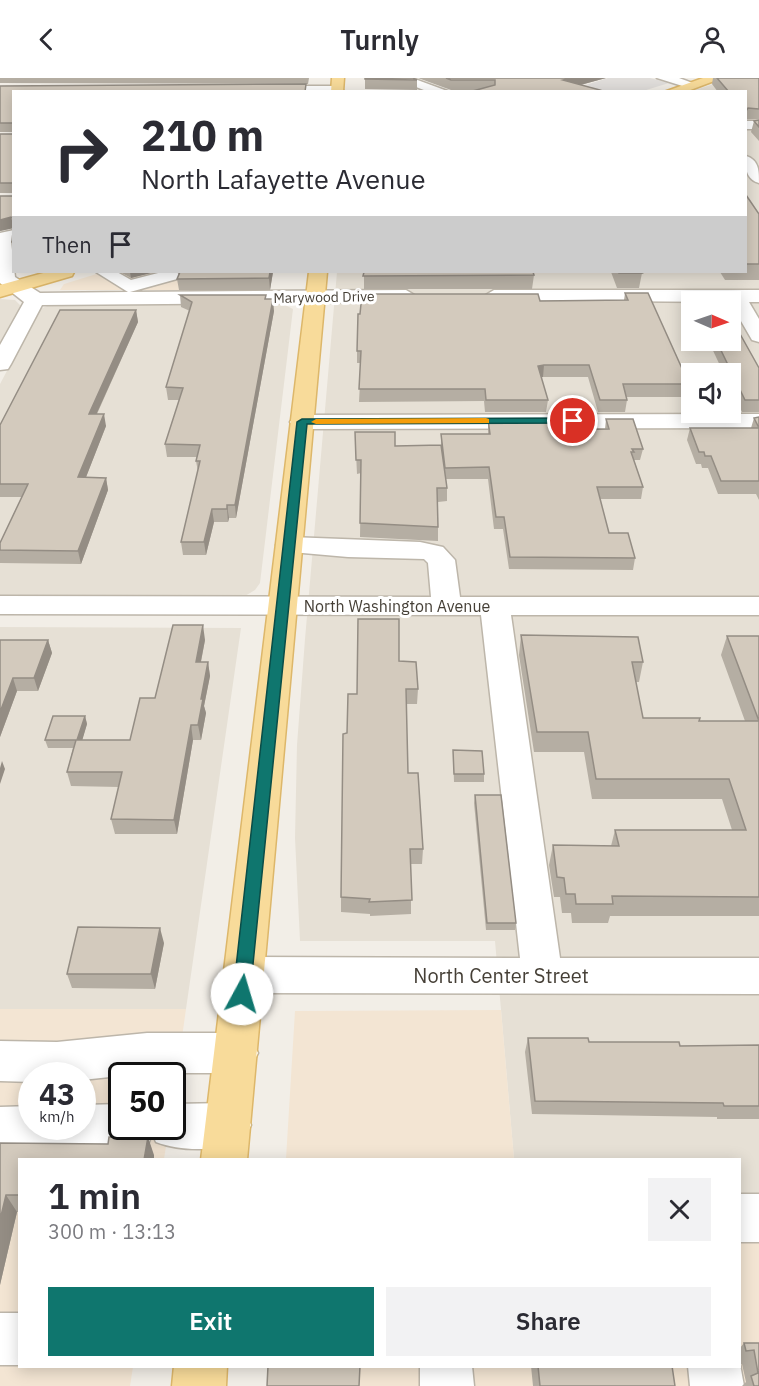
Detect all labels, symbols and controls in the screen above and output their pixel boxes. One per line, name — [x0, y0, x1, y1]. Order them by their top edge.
text: Turnly — [340, 22, 419, 57]
icon: back — [30, 23, 63, 56]
icon: person — [696, 23, 729, 56]
text: 210 m — [141, 108, 264, 163]
icon: right — [42, 114, 120, 192]
text: North Lafayette Avenue — [141, 161, 425, 196]
icon: arrive — [104, 228, 137, 261]
text: Then — [42, 230, 92, 259]
street label: Marywood Drive — [273, 287, 375, 307]
north arrow — [681, 291, 741, 351]
map controls — [681, 291, 741, 423]
button: sound — [681, 363, 741, 423]
pin — [547, 395, 598, 446]
icon: arrive — [556, 404, 589, 437]
street label: North Washington Avenue — [304, 596, 490, 616]
position arrow — [210, 962, 274, 1026]
street label: North Center Street — [413, 962, 589, 989]
speed limit sign: 50 — [108, 1062, 186, 1140]
text: 43 — [39, 1074, 75, 1113]
text: km/h — [39, 1107, 75, 1126]
text: 1 min — [48, 1172, 141, 1219]
button: close — [648, 1178, 711, 1241]
text: 300 m · 13:13 — [48, 1218, 176, 1245]
button: Exit — [48, 1287, 374, 1356]
button: Share — [386, 1287, 711, 1356]

